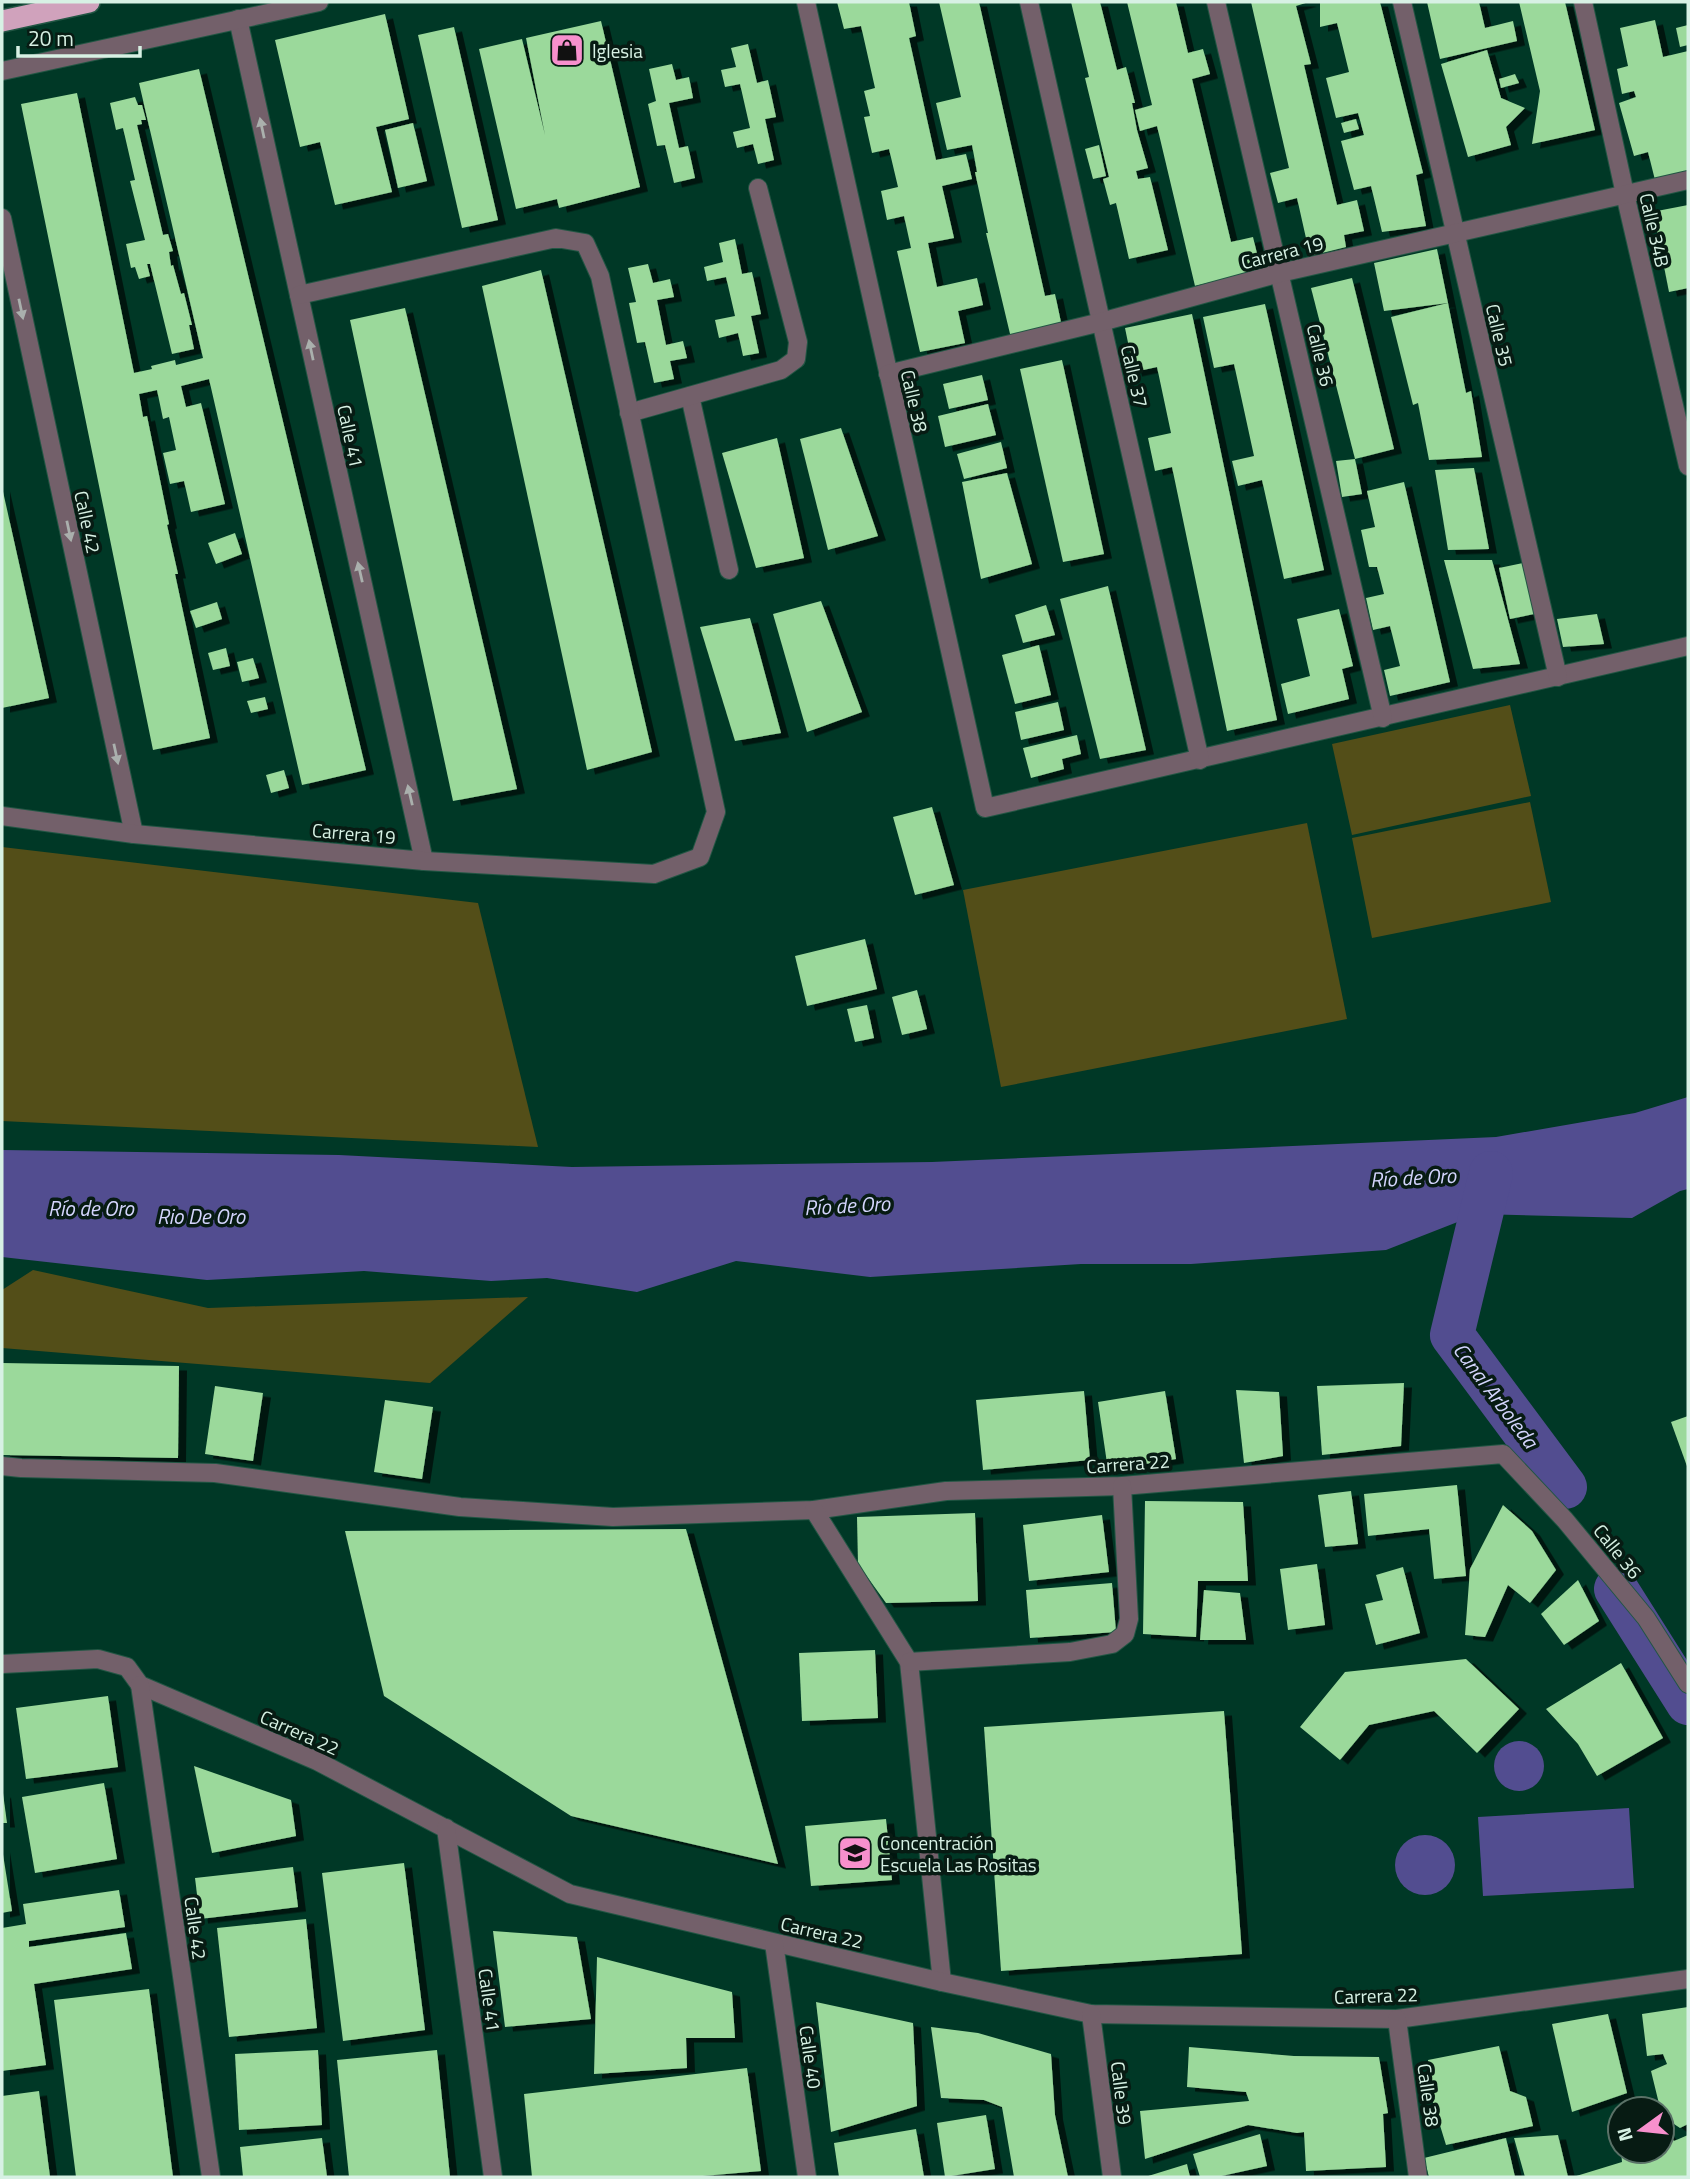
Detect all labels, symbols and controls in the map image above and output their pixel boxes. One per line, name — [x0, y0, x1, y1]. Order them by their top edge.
scale bar — [18, 14, 140, 58]
text: 20 m — [28, 22, 74, 54]
shop icon: Iglesia — [548, 31, 586, 69]
place label: Iglesia — [592, 36, 643, 65]
one-way arrow — [256, 117, 267, 139]
street label: Calle 34B — [1632, 190, 1678, 270]
street label: Carrera 19 — [1238, 228, 1326, 276]
one-way arrow — [16, 298, 27, 320]
street label: Calle 35 — [1479, 301, 1521, 369]
street label: Calle 36 — [1300, 321, 1342, 389]
one-way arrow — [305, 339, 316, 361]
street label: Calle 37 — [1114, 342, 1156, 410]
street label: Calle 38 — [894, 367, 936, 436]
street label: Calle 41 — [330, 402, 372, 470]
street label: Calle 42 — [67, 488, 109, 556]
one-way arrow — [63, 520, 74, 542]
one-way arrow — [355, 561, 366, 583]
one-way arrow — [111, 743, 122, 765]
one-way arrow — [404, 784, 415, 806]
street label: Carrera 19 — [311, 815, 397, 851]
water label: Río de Oro — [1369, 1159, 1457, 1195]
water label: Río de Oro — [803, 1187, 891, 1223]
water label: Río de Oro — [48, 1192, 135, 1224]
water label: Rio De Oro — [157, 1200, 246, 1232]
water label: Canal Arboleda — [1446, 1335, 1547, 1456]
street label: Carrera 22 — [1085, 1446, 1171, 1480]
street label: Calle 36 — [1587, 1517, 1649, 1585]
street label: Carrera 22 — [256, 1702, 344, 1762]
place label: Concentración Escuela Las Rositas — [880, 1828, 1037, 1879]
school or university icon: Concentración Escuela Las Rositas — [836, 1834, 874, 1872]
street label: Calle 42 — [177, 1894, 215, 1962]
street label: Carrera 22 — [778, 1908, 866, 1956]
street label: Calle 41 — [471, 1966, 509, 2034]
street label: Carrera 22 — [1334, 1979, 1418, 2011]
street label: Calle 40 — [792, 2023, 830, 2091]
street label: Calle 39 — [1104, 2060, 1140, 2126]
street label: Calle 38 — [1410, 2061, 1448, 2129]
north arrow — [1606, 2095, 1676, 2165]
text: N — [1608, 2124, 1640, 2145]

